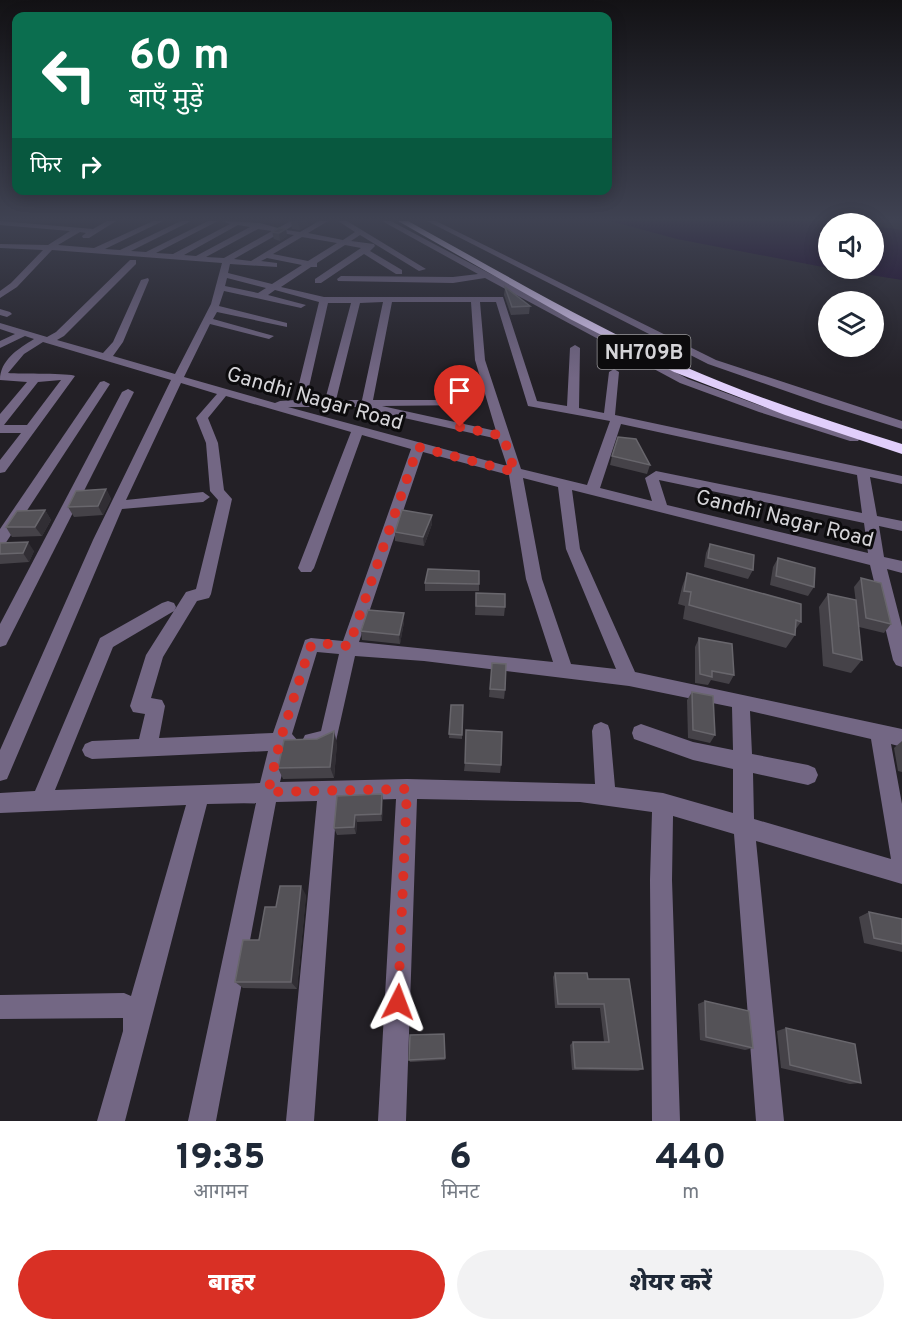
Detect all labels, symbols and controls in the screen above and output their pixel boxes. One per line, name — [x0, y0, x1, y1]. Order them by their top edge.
text: 60 m — [129, 31, 230, 84]
icon: left — [30, 36, 108, 114]
text: बाएँ मुड़ें — [129, 83, 203, 117]
icon: right — [74, 150, 107, 183]
text: फिर — [30, 153, 62, 180]
map controls — [818, 213, 884, 357]
button: sound — [818, 213, 884, 279]
button: layers — [818, 291, 884, 357]
road number: NH709B — [598, 335, 690, 369]
street label: Gandhi Nagar Road — [223, 361, 406, 438]
pin — [434, 365, 485, 427]
icon: arrive — [443, 374, 476, 407]
street label: Gandhi Nagar Road — [693, 484, 876, 555]
position arrow — [366, 970, 430, 1034]
text: 19:35 — [176, 1136, 265, 1182]
text: 6 — [449, 1136, 472, 1182]
text: 440 — [655, 1136, 726, 1182]
text: आगमन — [193, 1180, 248, 1206]
text: मिनट — [441, 1180, 480, 1206]
text: m — [682, 1180, 699, 1206]
button: बाहर — [18, 1250, 445, 1319]
button: शेयर करें — [457, 1250, 884, 1319]

